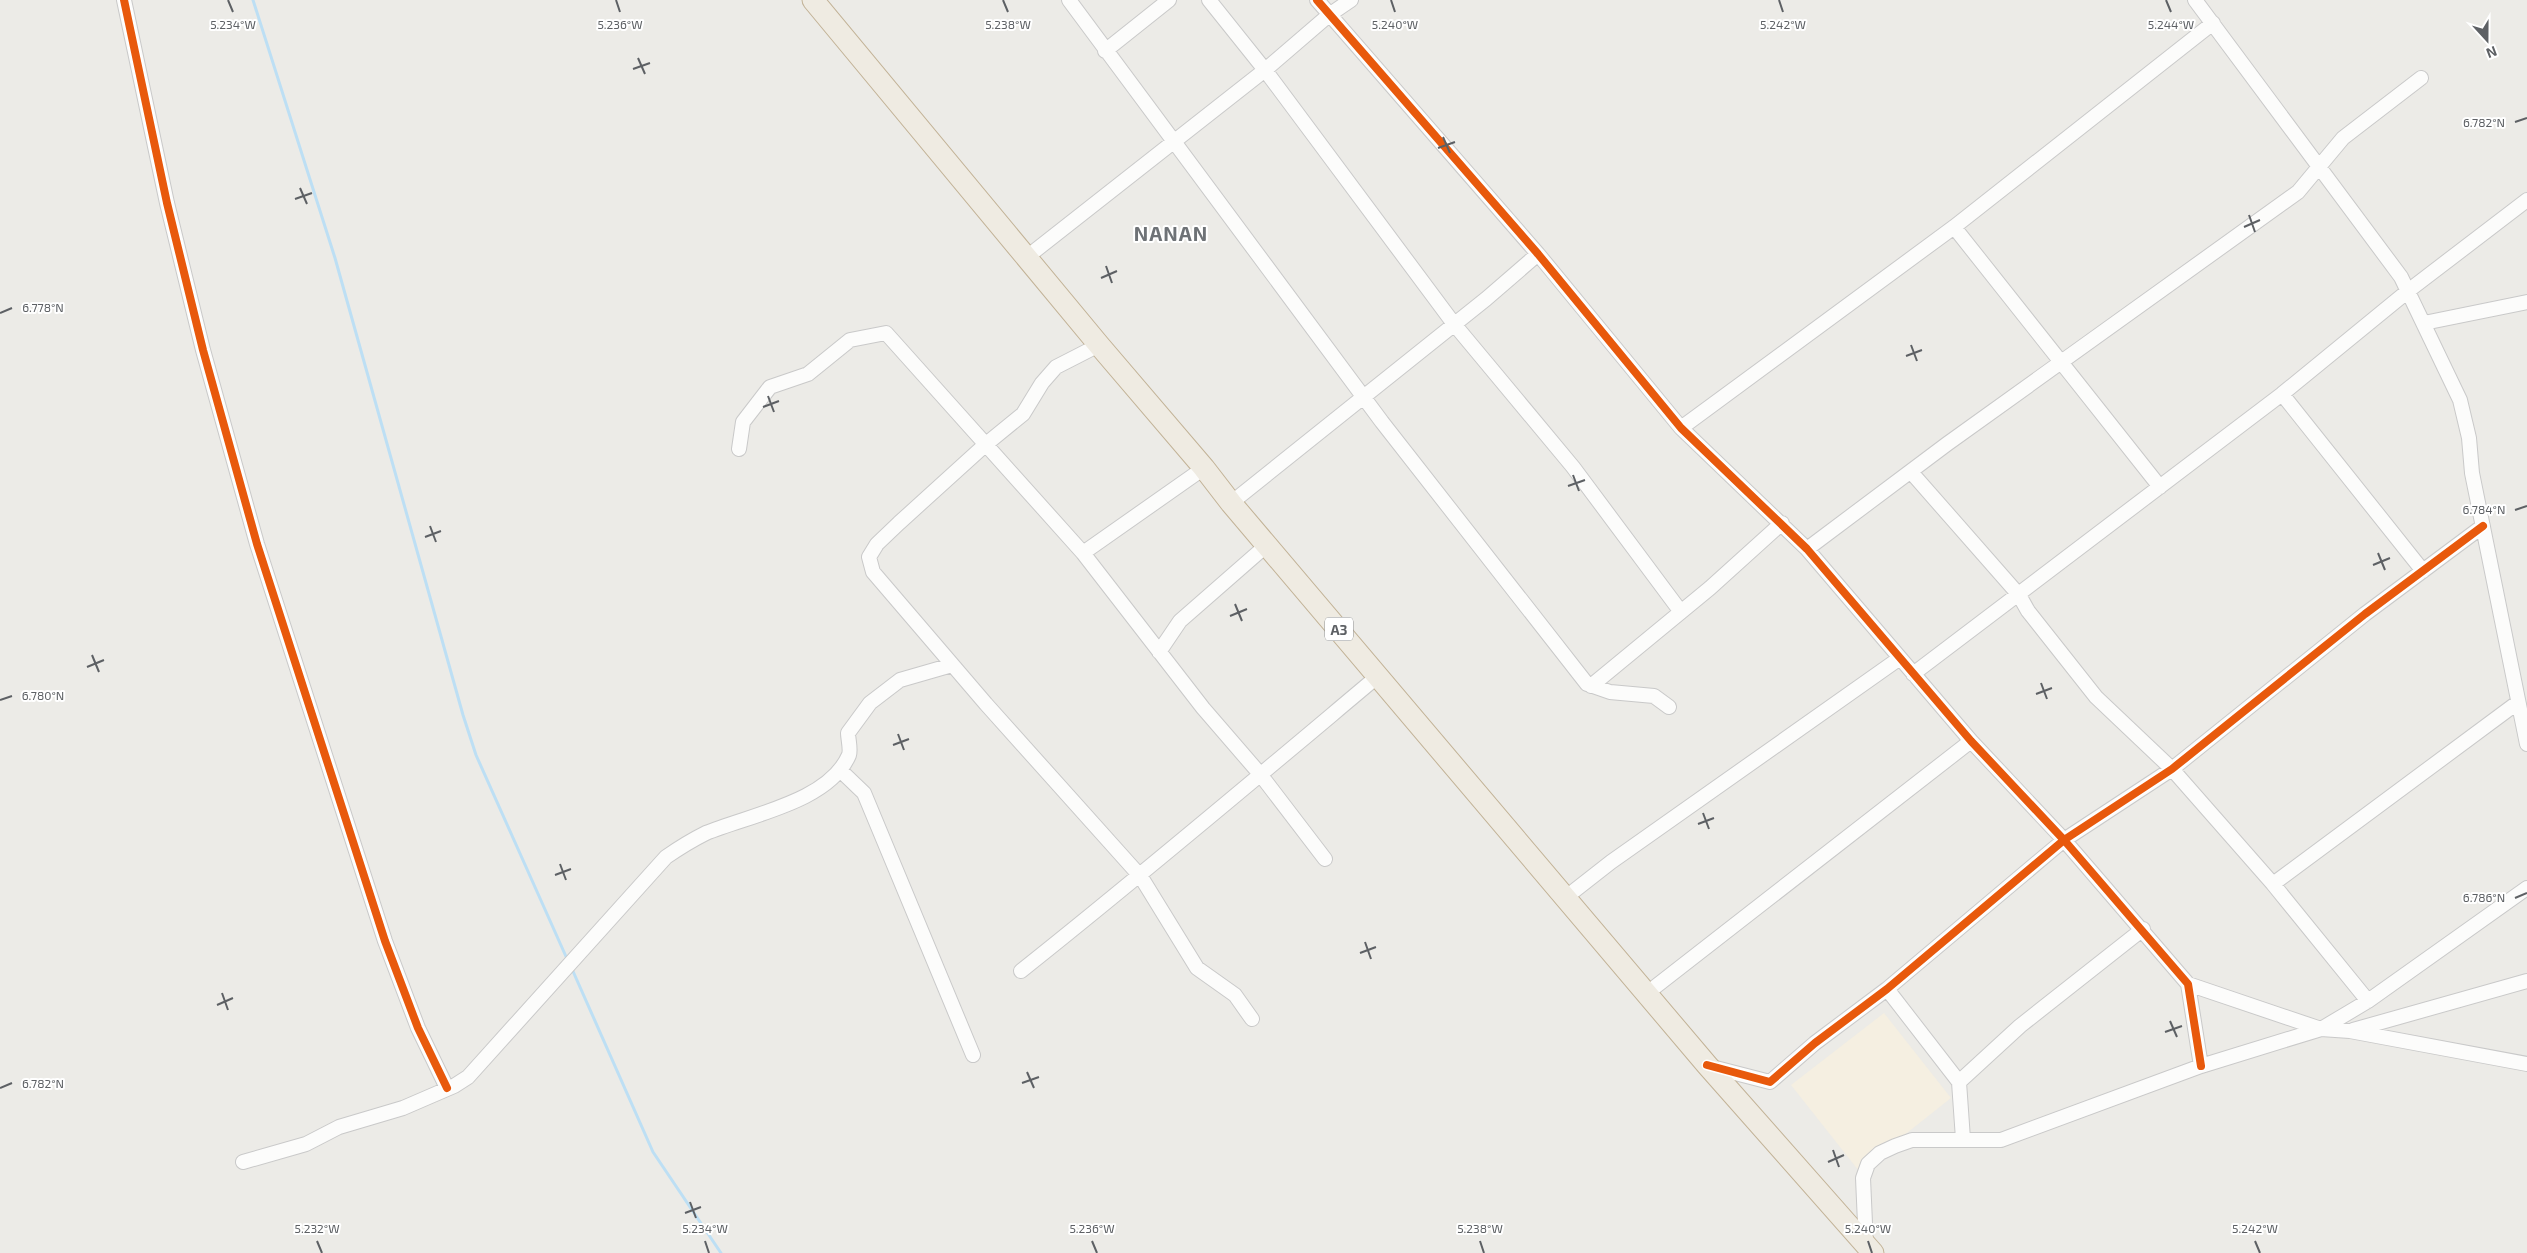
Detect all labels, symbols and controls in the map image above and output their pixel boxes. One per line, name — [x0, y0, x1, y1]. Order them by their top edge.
north arrow — [2462, 15, 2512, 65]
text: 5.234°W — [210, 17, 256, 31]
text: 5.236°W — [597, 17, 643, 31]
text: 5.238°W — [985, 17, 1031, 31]
text: 5.240°W — [1372, 17, 1418, 31]
text: 5.242°W — [1760, 17, 1806, 31]
text: 5.244°W — [2148, 17, 2194, 31]
text: N — [2484, 43, 2500, 62]
text: 6.782°N — [2463, 115, 2505, 129]
district label: NANAN — [1134, 221, 1208, 245]
text: 6.778°N — [22, 300, 64, 314]
text: 6.784°N — [2463, 502, 2505, 516]
road number: A3 — [1325, 618, 1353, 640]
text: 6.780°N — [22, 688, 64, 702]
text: 6.786°N — [2463, 890, 2505, 904]
text: 6.782°N — [22, 1076, 64, 1090]
text: 5.232°W — [294, 1221, 340, 1235]
text: 5.234°W — [682, 1221, 728, 1235]
text: 5.236°W — [1069, 1221, 1115, 1235]
text: 5.238°W — [1457, 1221, 1503, 1235]
text: 5.240°W — [1845, 1221, 1891, 1235]
text: 5.242°W — [2232, 1221, 2278, 1235]

